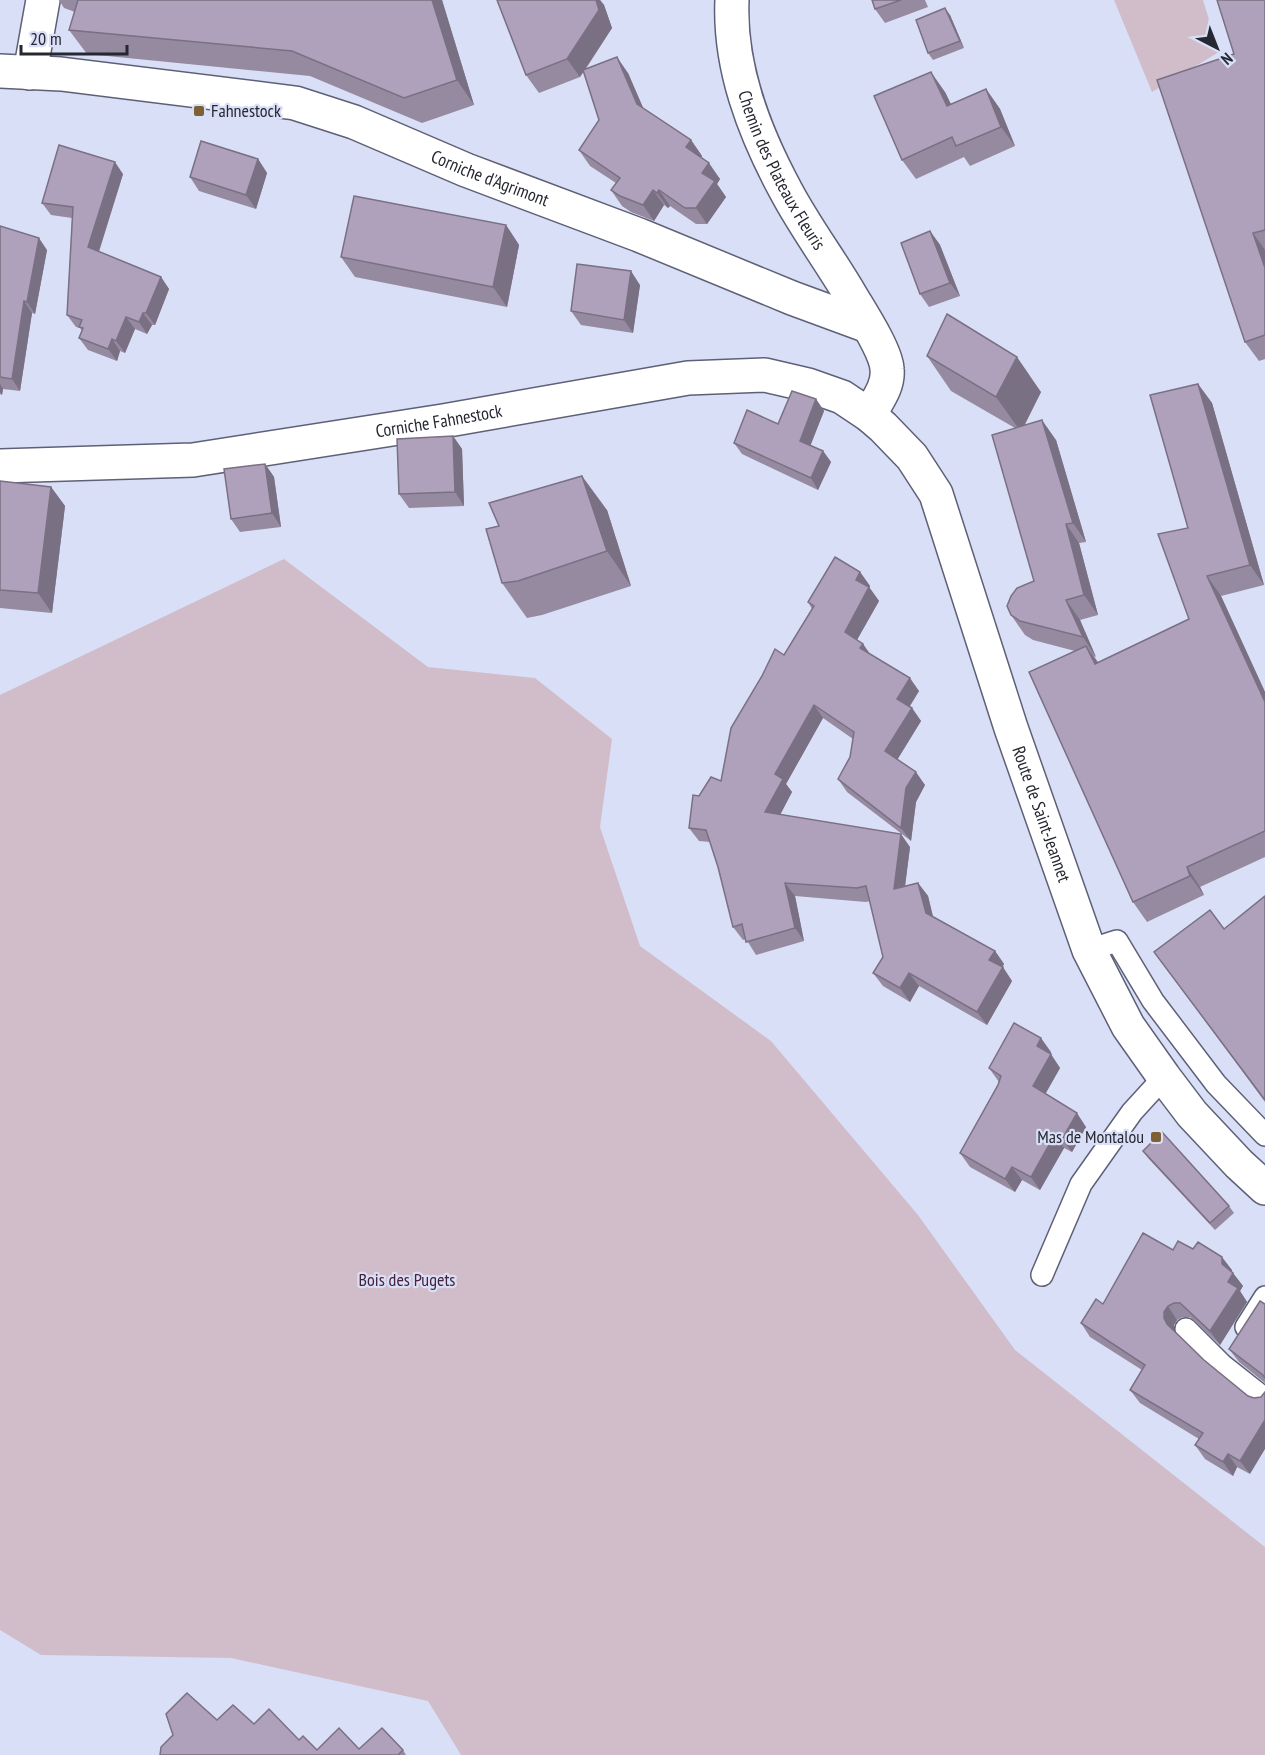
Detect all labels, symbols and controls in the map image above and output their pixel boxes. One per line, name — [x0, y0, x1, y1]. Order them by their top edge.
scale bar — [21, 18, 128, 56]
north arrow — [1187, 18, 1247, 78]
text: 20 m — [30, 27, 62, 50]
text: N — [1217, 49, 1237, 69]
street label: Chemin des Plateaux Fleuris — [733, 88, 831, 254]
place label: Fahnestock — [211, 99, 281, 122]
marker: Fahnestock — [192, 104, 206, 118]
street label: Corniche d'Agrimont — [428, 144, 552, 211]
street label: Corniche Fahnestock — [374, 399, 504, 442]
street label: Route de Saint-Jeannet — [1007, 743, 1076, 885]
place label: Mas de Montalou — [1037, 1125, 1144, 1148]
marker: Mas de Montalou — [1149, 1130, 1163, 1144]
park label: Bois des Pugets — [359, 1268, 455, 1291]

